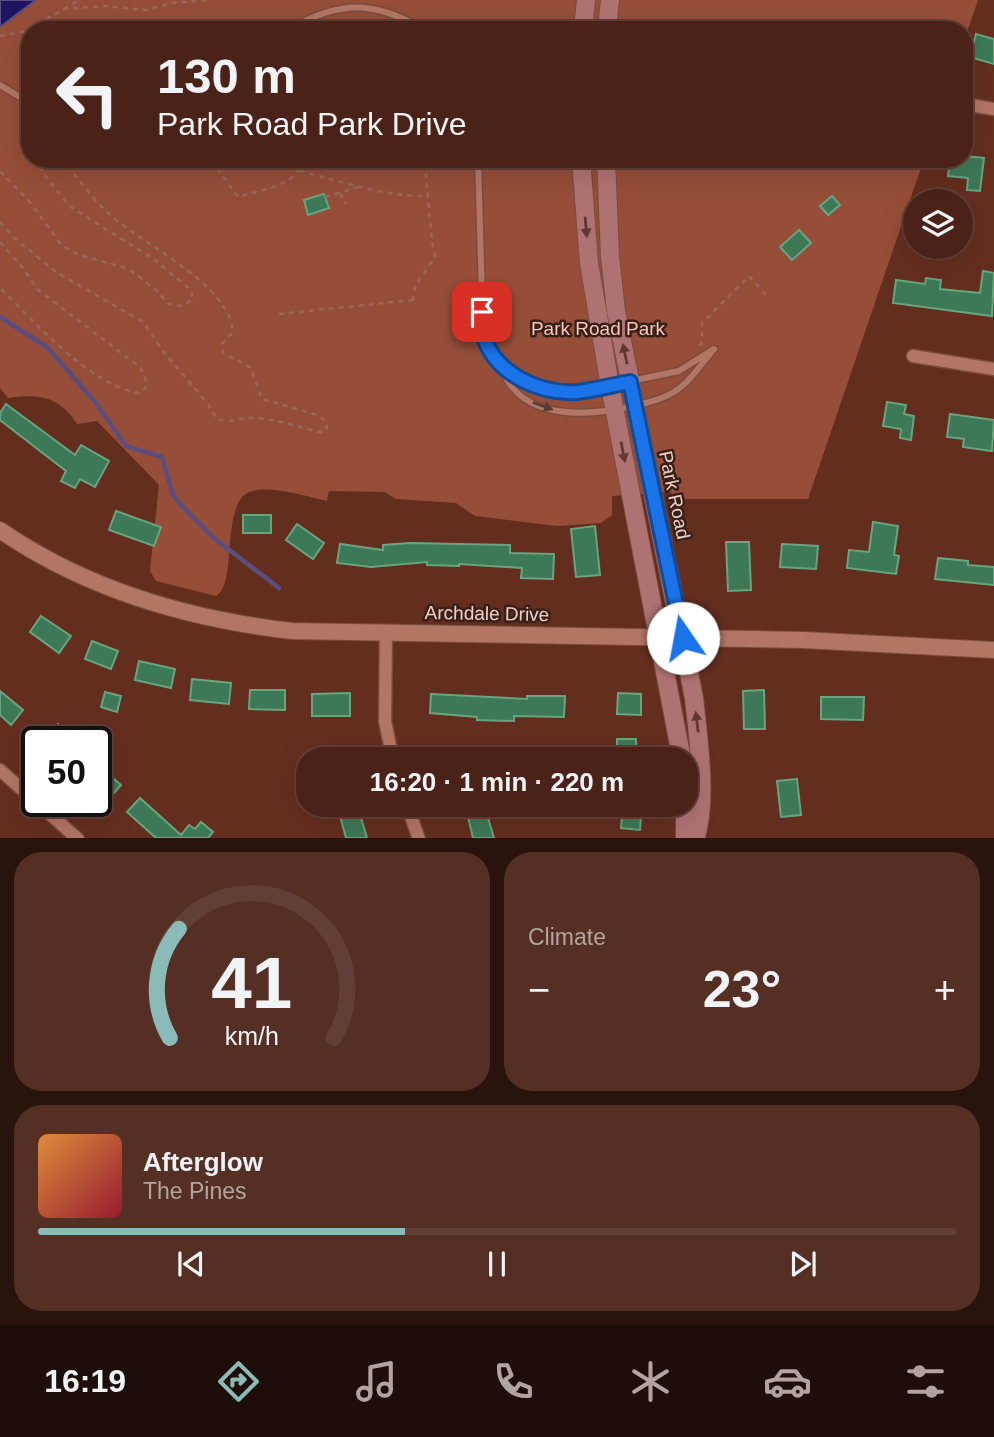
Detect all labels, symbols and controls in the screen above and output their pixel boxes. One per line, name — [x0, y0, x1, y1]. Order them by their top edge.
icon: left — [42, 49, 133, 140]
text: 130 m — [157, 49, 296, 103]
text: Park Road Park Drive — [157, 106, 466, 142]
map controls — [903, 189, 973, 259]
button: layers — [903, 189, 973, 259]
one-way arrow — [581, 217, 592, 239]
pin — [452, 282, 512, 342]
icon: arrive — [463, 293, 501, 331]
park label: Park Road Park — [531, 318, 666, 339]
one-way arrow — [619, 343, 630, 365]
one-way arrow — [532, 401, 553, 412]
one-way arrow — [617, 441, 628, 463]
street label: Park Road — [655, 449, 694, 541]
position arrow — [646, 601, 720, 675]
street label: Archdale Drive — [425, 602, 549, 625]
one-way arrow — [691, 711, 702, 733]
speed limit sign: 50 — [21, 726, 112, 817]
text: 16:20 · 1 min · 220 m — [370, 767, 624, 797]
text: Climate — [528, 924, 606, 950]
text: 41 — [212, 942, 292, 1023]
text: 23° — [703, 960, 781, 1018]
text: − — [528, 969, 550, 1011]
text: + — [934, 969, 956, 1011]
text: km/h — [225, 1021, 279, 1049]
text: Afterglow — [143, 1147, 263, 1177]
text: The Pines — [143, 1178, 247, 1204]
icon: previous — [172, 1245, 210, 1283]
icon: pause — [478, 1245, 516, 1283]
icon: next — [784, 1245, 822, 1283]
icon: directions — [214, 1357, 263, 1406]
icon: music — [352, 1357, 401, 1406]
icon: phone — [489, 1357, 538, 1406]
icon: climate — [626, 1357, 675, 1406]
icon: car — [763, 1357, 812, 1406]
icon: filters — [901, 1357, 950, 1406]
text: 16:19 — [44, 1363, 126, 1399]

